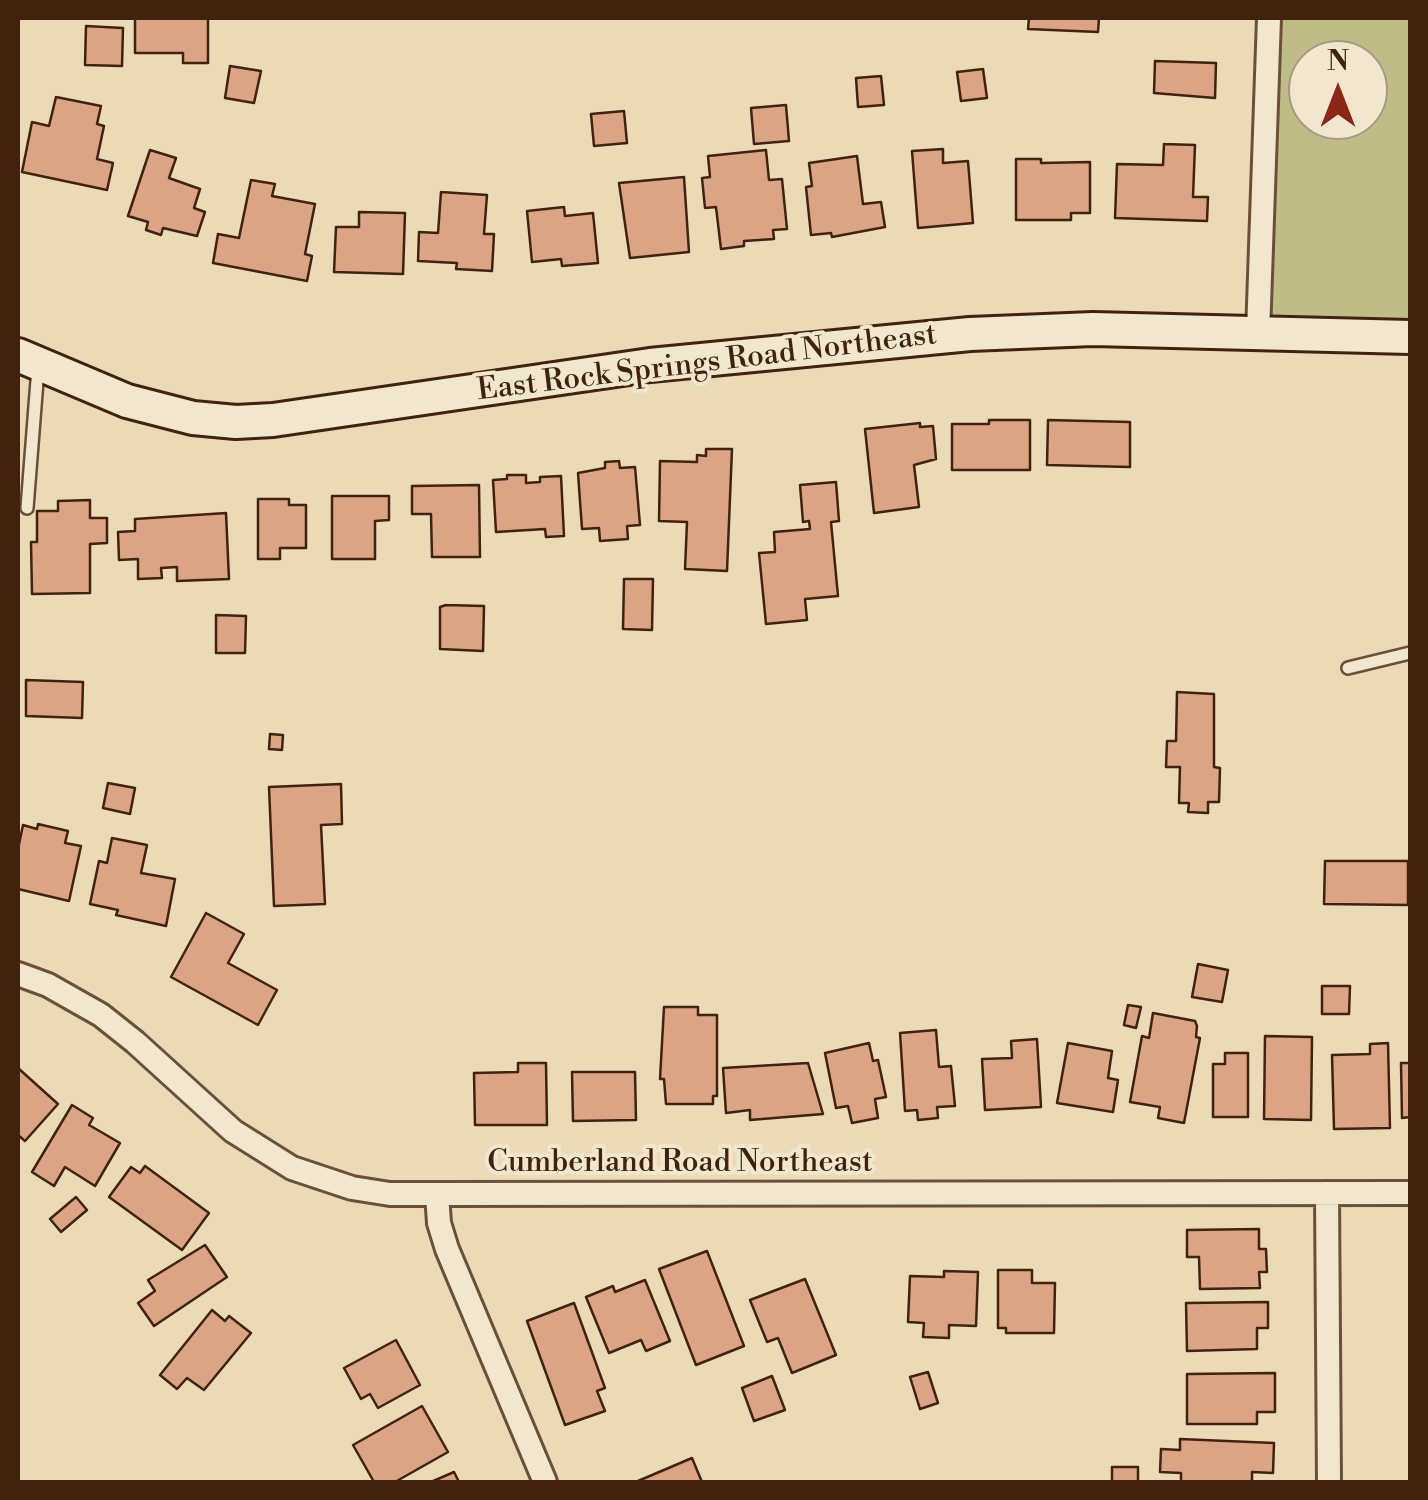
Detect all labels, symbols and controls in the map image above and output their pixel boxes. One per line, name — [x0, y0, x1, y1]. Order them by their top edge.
north arrow — [1288, 40, 1388, 140]
text: N — [1327, 44, 1349, 79]
street label: East Rock Springs Road Northeast — [475, 318, 939, 410]
street label: Cumberland Road Northeast — [487, 1146, 873, 1182]

